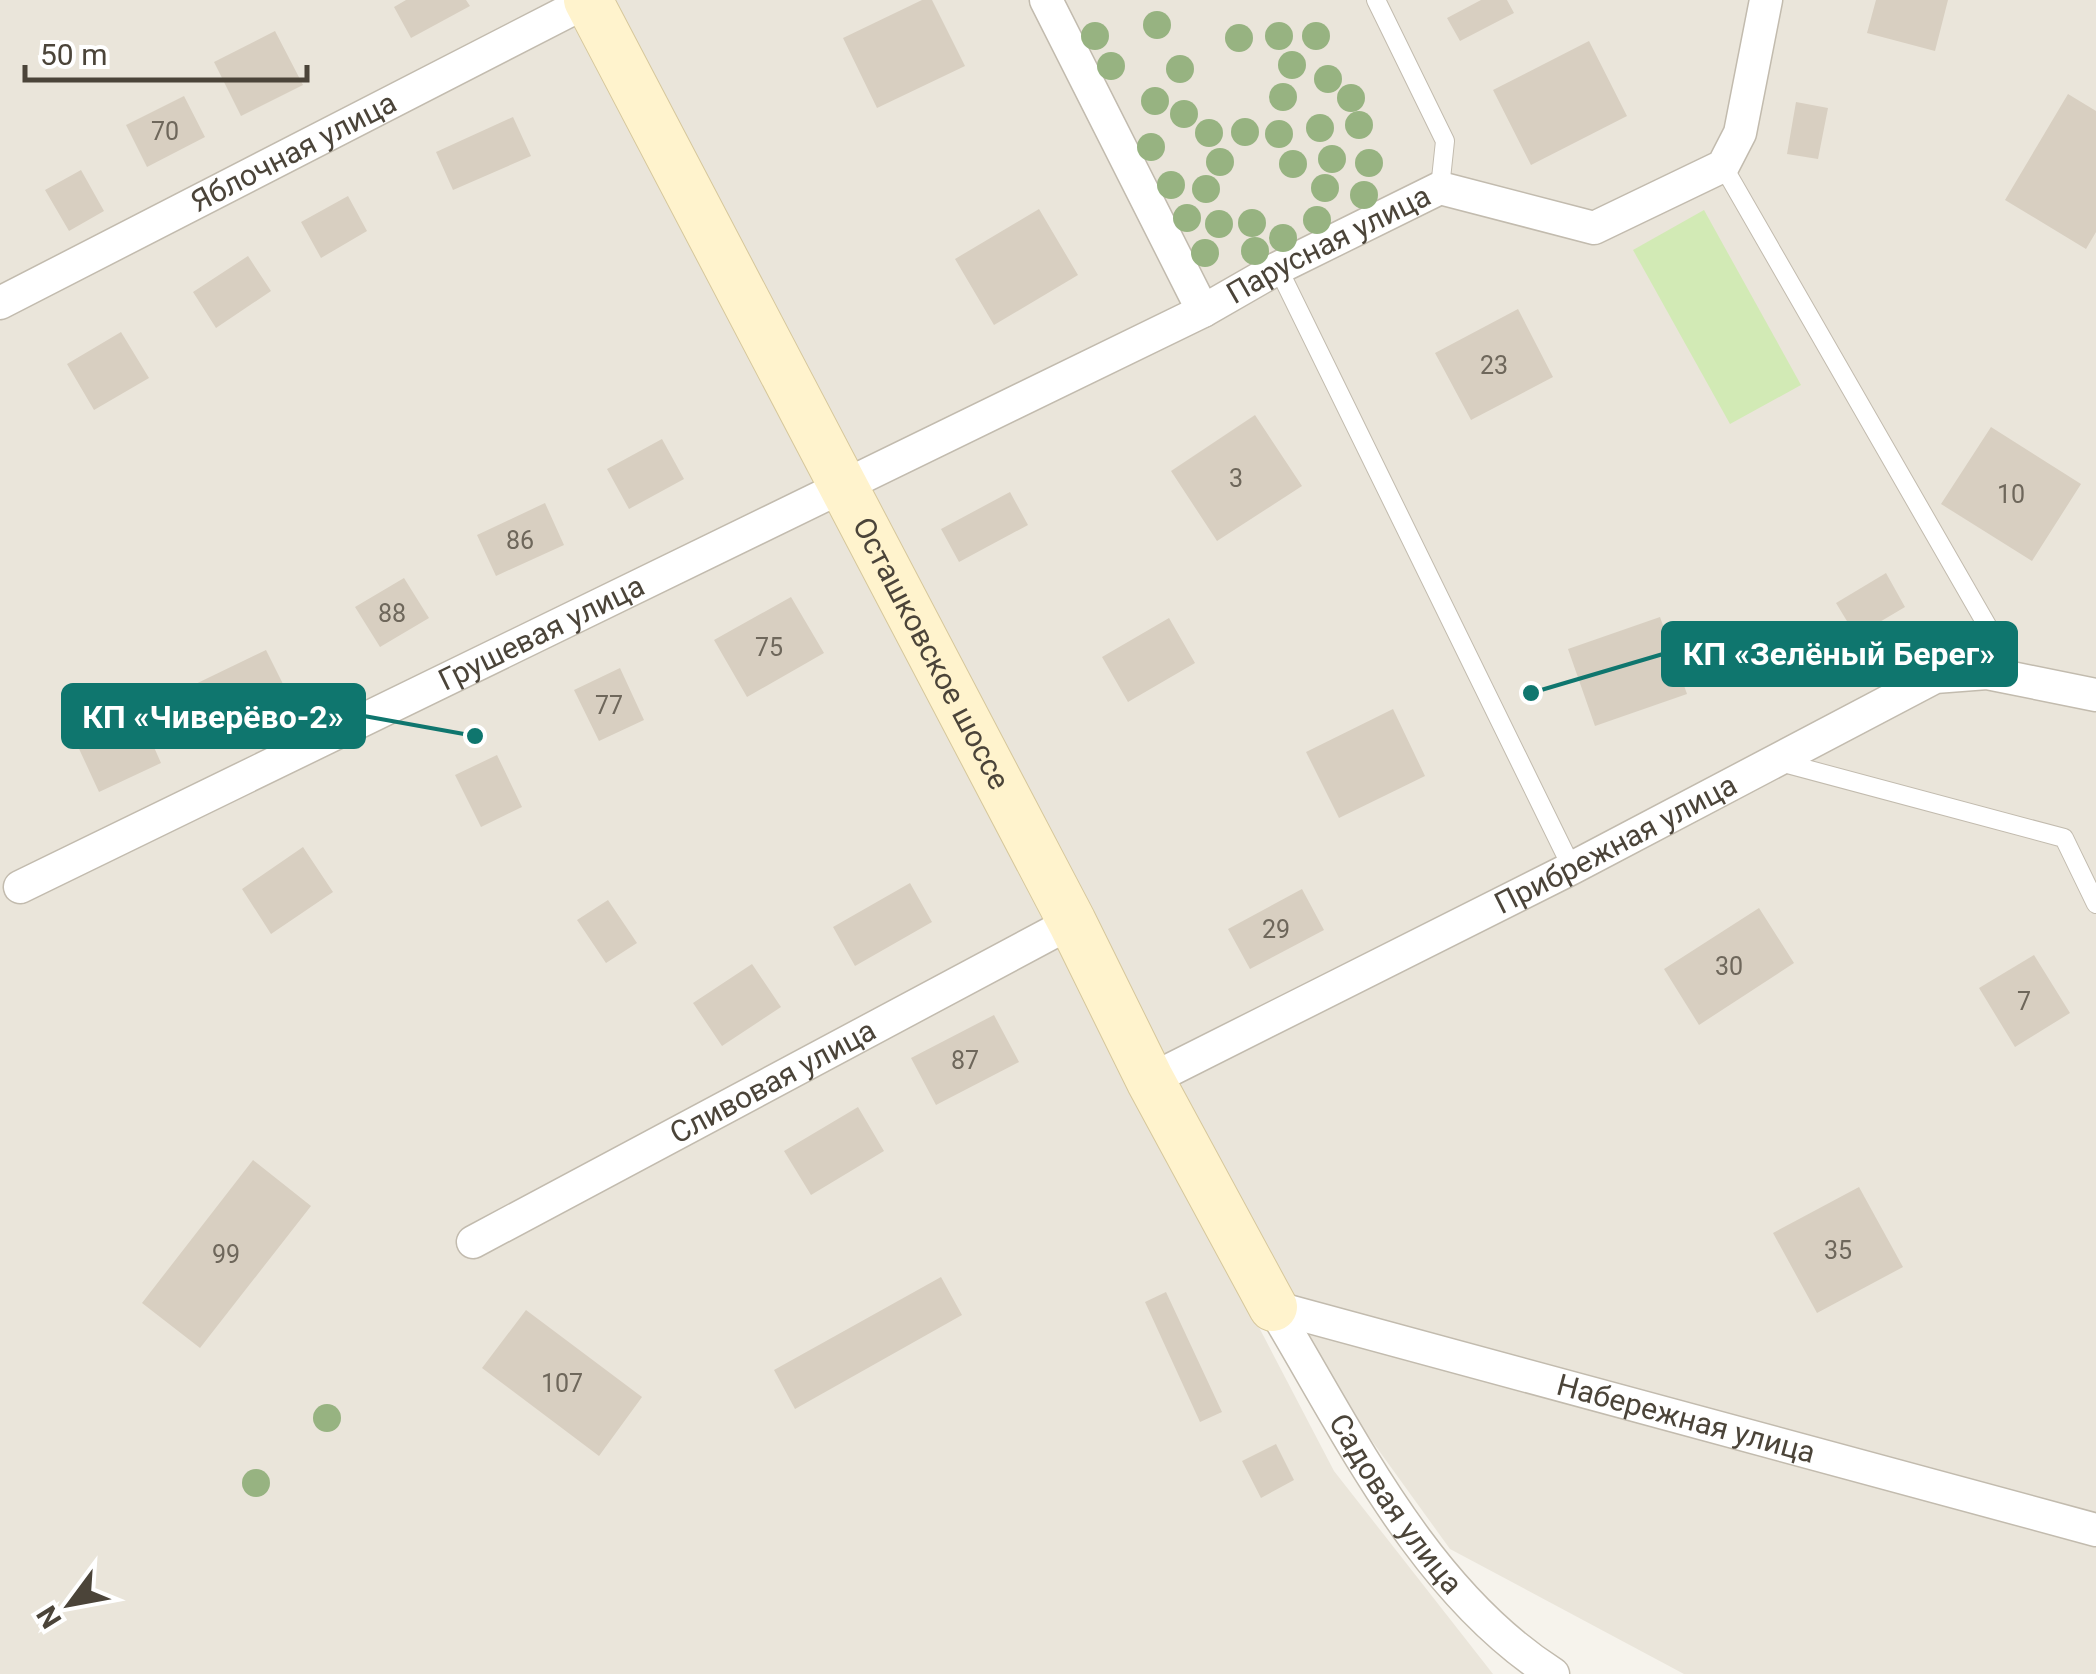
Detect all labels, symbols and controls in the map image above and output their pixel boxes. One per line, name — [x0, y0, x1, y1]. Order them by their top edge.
scale bar — [25, 20, 308, 82]
text: 50 m — [40, 37, 107, 72]
street label: Яблочная улица — [185, 84, 402, 219]
house number: 70 — [151, 117, 179, 146]
street label: Парусная улица — [1220, 178, 1436, 311]
house number: 23 — [1480, 351, 1508, 380]
house number: 3 — [1229, 464, 1243, 493]
house number: 10 — [1997, 480, 2025, 509]
street label: Осташковское шоссе — [846, 511, 1017, 795]
house number: 86 — [506, 526, 534, 555]
street label: Грушевая улица — [433, 568, 650, 698]
house number: 88 — [378, 599, 406, 628]
callout: КП «Зелёный Берег» — [1663, 623, 2016, 685]
house number: 75 — [755, 633, 783, 662]
text: КП «Зелёный Берег» — [1683, 635, 1995, 673]
callout: КП «Чивeрёво-2» — [63, 685, 364, 747]
house number: 77 — [595, 691, 623, 720]
text: КП «Чивeрёво-2» — [82, 698, 344, 736]
street label: Прибрежная улица — [1489, 767, 1742, 921]
house number: 29 — [1262, 915, 1290, 944]
house number: 30 — [1715, 952, 1743, 981]
house number: 7 — [2017, 987, 2031, 1016]
street label: Сливовая улица — [664, 1012, 882, 1151]
house number: 87 — [951, 1046, 979, 1075]
house number: 35 — [1824, 1236, 1852, 1265]
house number: 99 — [212, 1240, 240, 1269]
street label: Набережная улица — [1553, 1367, 1819, 1470]
house number: 107 — [541, 1369, 583, 1398]
street label: Садовая улица — [1322, 1407, 1470, 1601]
north arrow — [20, 1554, 120, 1654]
text: N — [30, 1600, 68, 1634]

